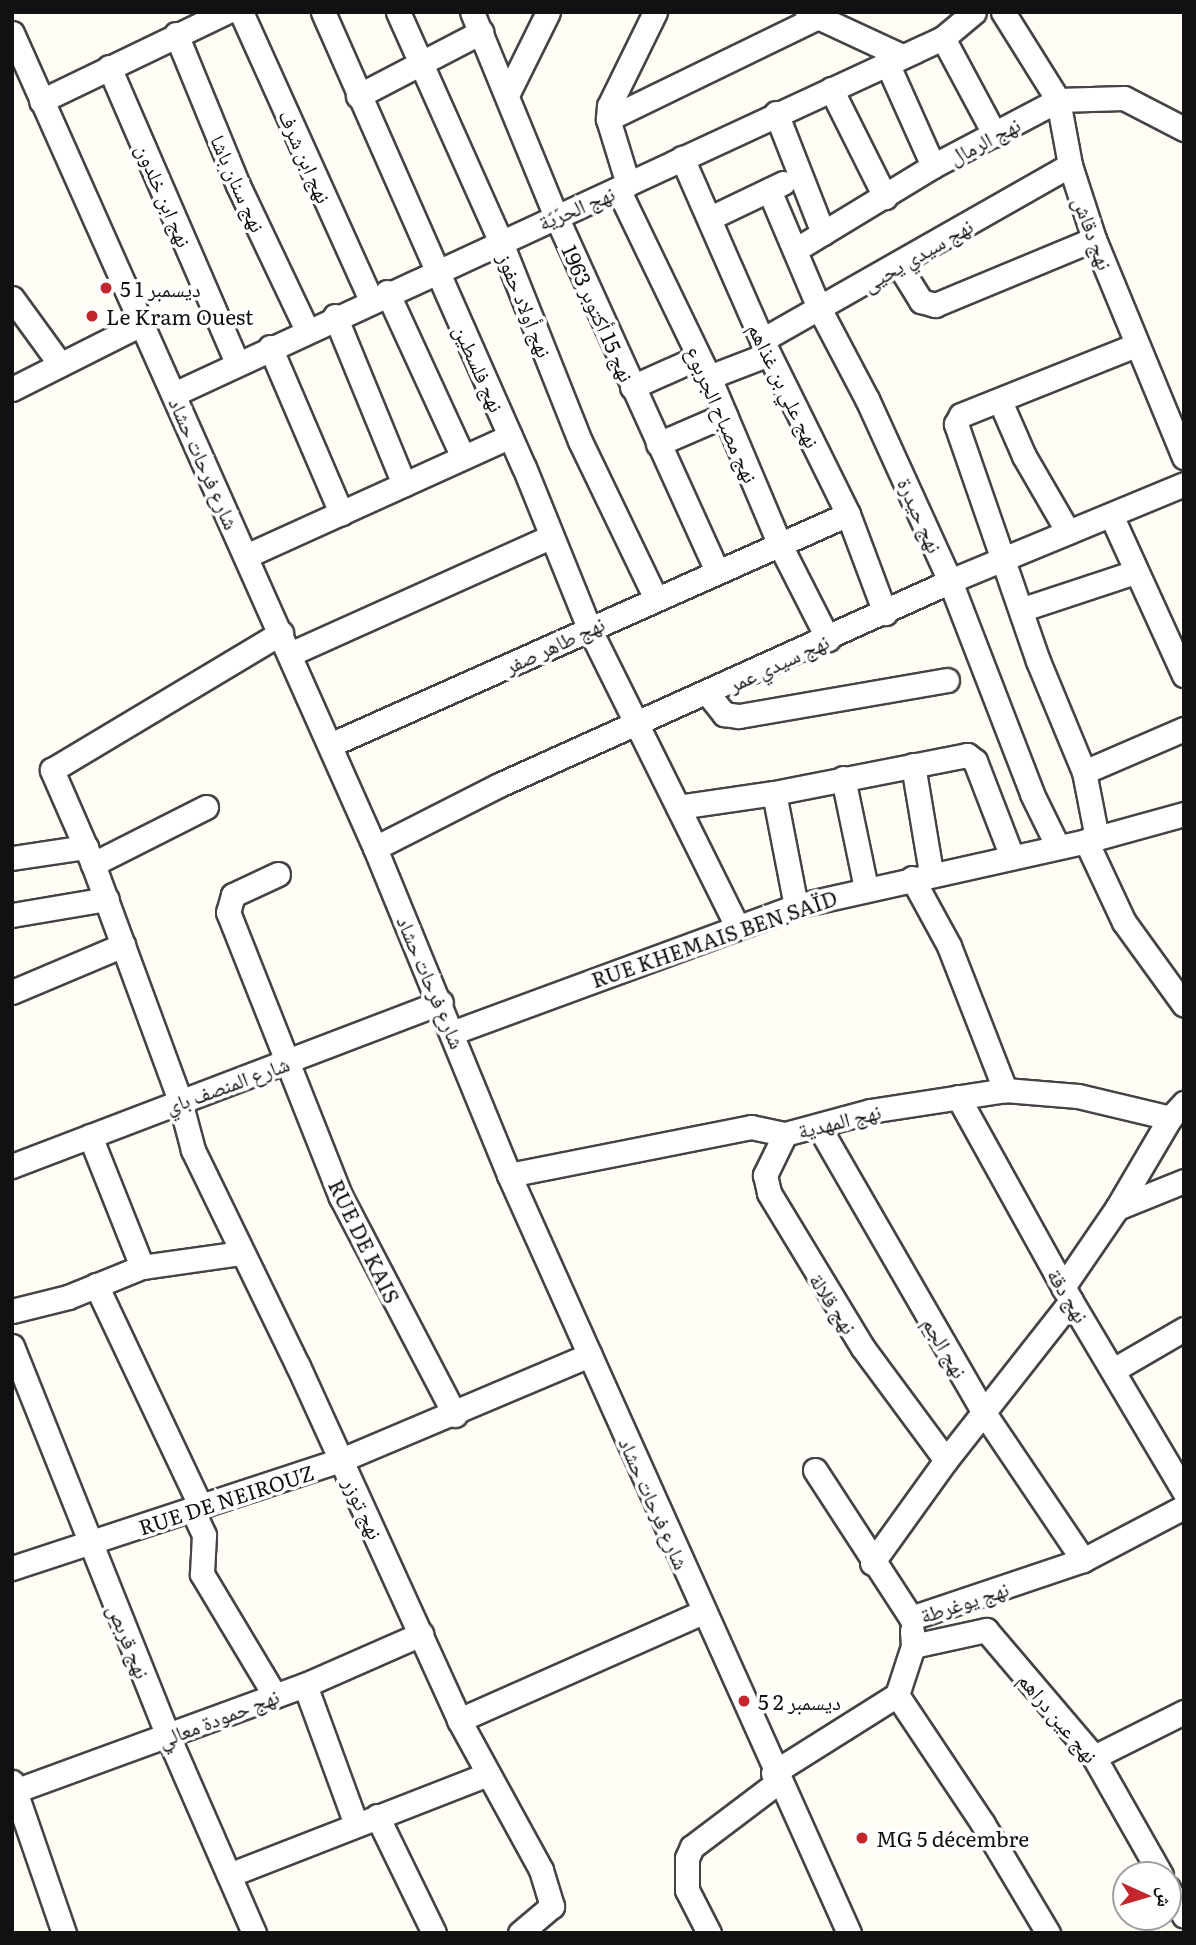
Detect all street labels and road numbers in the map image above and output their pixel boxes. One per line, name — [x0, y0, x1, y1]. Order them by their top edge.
street label: نهج ابن شرف — [274, 106, 338, 206]
street label: نهج الرمال — [944, 111, 1024, 169]
street label: نهج سنان باشا — [206, 130, 272, 236]
street label: نهج ابن خلدون — [132, 140, 198, 250]
street label: نهج الحرّيّة — [534, 180, 618, 234]
street label: نهج دقاش — [1069, 193, 1119, 273]
street label: نهج سيدي يحيى — [857, 212, 977, 296]
street label: نهج 15 أكتوبر 1963 — [558, 241, 640, 385]
street label: نهج أولاد حفوز — [494, 249, 558, 361]
street label: نهج علي بن غذاهم — [744, 318, 826, 452]
street label: نهج فلسطين — [450, 320, 510, 416]
street label: نهج مصباح الجربوع — [682, 342, 764, 486]
street label: شارع فرحات حشاد — [165, 393, 245, 533]
street label: نهج حيدرة — [893, 474, 949, 556]
street label: نهج طاهر صفر — [500, 610, 608, 678]
street label: نهج سيدي عمر — [724, 628, 832, 696]
street label: RUE KHEMAIS BEN SAÏD — [588, 884, 840, 992]
street label: شارع فرحات حشاد — [393, 912, 471, 1052]
street label: شارع المنصف باي — [162, 1050, 292, 1118]
street label: نهج المهدية — [795, 1098, 883, 1142]
street label: RUE DE KAIS — [324, 1175, 406, 1307]
street label: نهج دقة — [1043, 1263, 1095, 1327]
street label: نهج قلالة — [805, 1268, 863, 1338]
street label: نهج الجم — [918, 1312, 974, 1382]
street label: شارع فرحات حشاد — [615, 1433, 695, 1573]
street label: RUE DE NEIROUZ — [135, 1459, 317, 1539]
street label: نهج توزر — [339, 1473, 389, 1543]
street label: نهج يوغرطة — [917, 1575, 1011, 1627]
street label: نهج قربص — [104, 1600, 156, 1682]
street label: نهج عين دراهم — [1014, 1667, 1104, 1767]
street label: نهج حمودة معالي — [154, 1682, 282, 1752]

